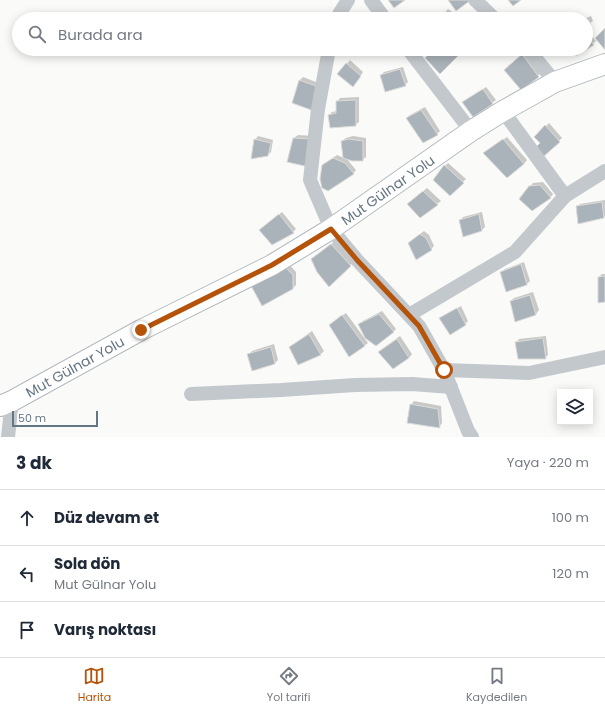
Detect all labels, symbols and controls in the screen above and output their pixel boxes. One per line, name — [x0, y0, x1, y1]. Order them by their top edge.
search box — [12, 12, 593, 56]
icon: search — [26, 23, 48, 45]
text: Burada ara — [58, 24, 143, 45]
street label: Mut Gülnar Yolu — [337, 150, 439, 230]
route end — [132, 321, 150, 339]
street label: Mut Gülnar Yolu — [22, 332, 128, 402]
route start — [435, 361, 453, 379]
map controls — [557, 389, 593, 425]
button: layers — [557, 389, 593, 425]
scale bar — [12, 409, 98, 428]
text: 50 m — [18, 410, 46, 426]
text: 3 dk — [16, 451, 52, 475]
text: Yaya · 220 m — [507, 453, 589, 472]
icon: ahead — [16, 507, 38, 529]
text: Düz devam et — [54, 507, 159, 528]
text: 100 m — [552, 508, 589, 527]
text: Sola dön — [54, 553, 120, 574]
icon: left — [16, 563, 38, 585]
text: 120 m — [552, 564, 589, 583]
text: Mut Gülnar Yolu — [54, 575, 156, 594]
icon: arrive — [16, 619, 38, 641]
text: Varış noktası — [54, 619, 156, 640]
tab: Harita — [78, 665, 111, 706]
tab: Yol tarifi — [267, 665, 310, 706]
tab: Kaydedilen — [466, 665, 527, 706]

